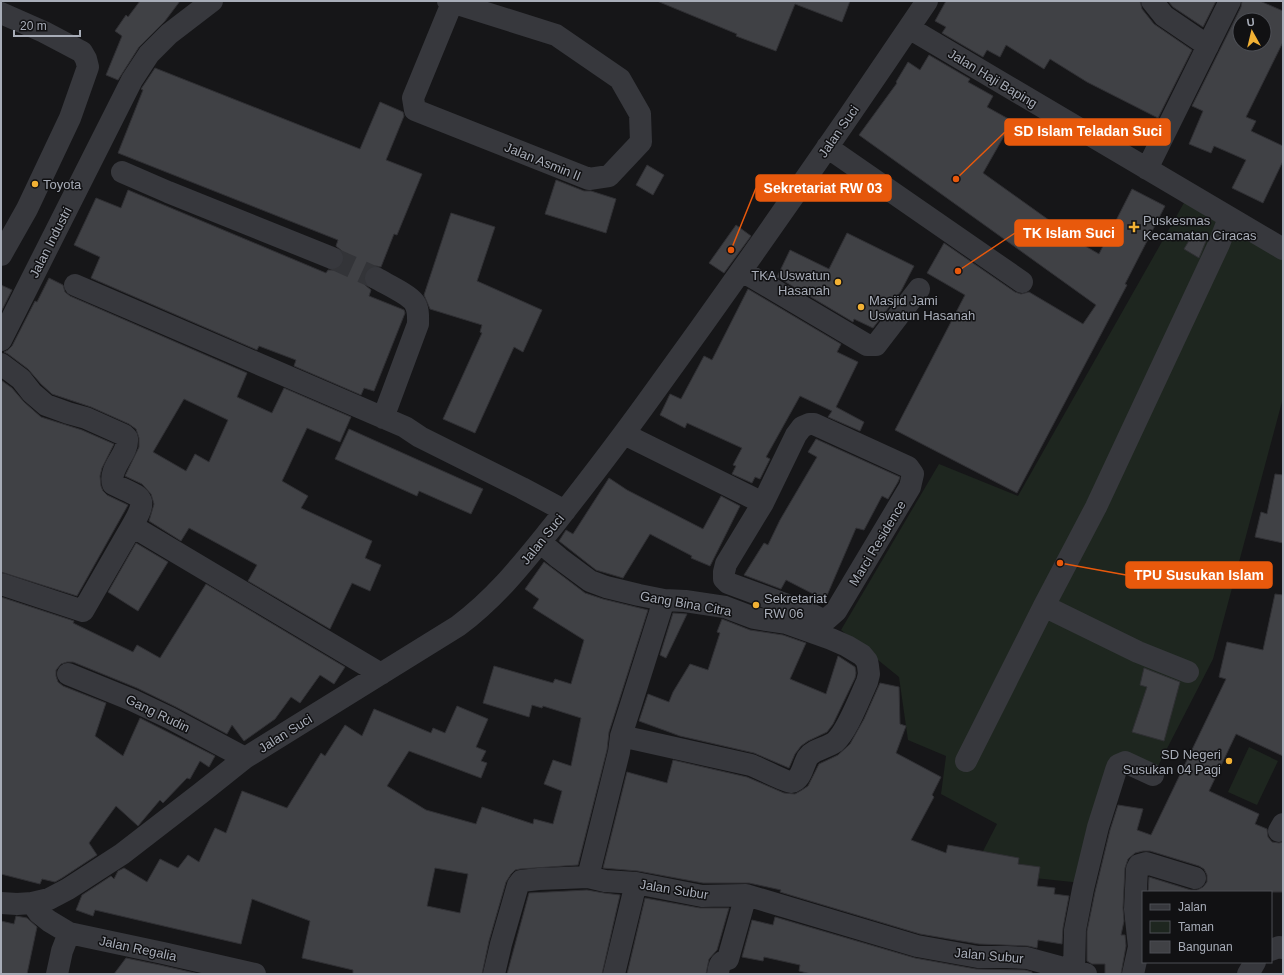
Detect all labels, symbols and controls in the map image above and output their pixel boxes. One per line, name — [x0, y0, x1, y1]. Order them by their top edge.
scale bar — [14, 12, 80, 38]
north arrow — [1232, 12, 1272, 52]
text: U — [1246, 16, 1255, 29]
text: 20 m — [20, 19, 47, 33]
street label: Jalan Haji Baping — [946, 46, 1040, 111]
street label: Jalan Suci — [815, 102, 862, 160]
callout: SD Islam Teladan Suci — [1005, 119, 1170, 145]
text: SD Islam Teladan Suci — [1014, 123, 1162, 139]
street label: Jalan Asmin II — [502, 139, 583, 184]
callout: Sekretariat RW 03 — [756, 175, 891, 201]
place label: Toyota — [43, 177, 82, 192]
marker: Toyota — [30, 179, 40, 189]
text: Sekretariat RW 03 — [764, 180, 883, 196]
street label: Jalan Industri — [26, 204, 75, 280]
place label: Puskesmas Kecamatan Ciracas — [1143, 213, 1257, 243]
callout: TK Islam Suci — [1015, 220, 1123, 246]
marker: Puskesmas Kecamatan Ciracas — [1128, 221, 1140, 233]
text: TK Islam Suci — [1023, 225, 1115, 241]
place label: TKA Uswatun Hasanah — [751, 268, 830, 298]
marker: TKA Uswatun Hasanah — [833, 277, 843, 287]
place label: Masjid Jami Uswatun Hasanah — [869, 293, 975, 323]
marker: Masjid Jami Uswatun Hasanah — [856, 302, 866, 312]
street label: Marci Residence — [846, 498, 909, 589]
street label: Jalan Suci — [518, 511, 567, 567]
callout: TPU Susukan Islam — [1126, 562, 1272, 588]
text: TPU Susukan Islam — [1134, 567, 1264, 583]
street label: Gang Bina Citra — [639, 588, 734, 619]
place label: Sekretariat RW 06 — [764, 591, 827, 621]
marker: Sekretariat RW 06 — [751, 600, 761, 610]
street label: Gang Rudin — [123, 691, 192, 735]
street label: Jalan Suci — [256, 711, 315, 756]
place label: SD Negeri Susukan 04 Pagi — [1123, 747, 1221, 777]
marker: SD Negeri Susukan 04 Pagi — [1224, 756, 1234, 766]
street label: Jalan Subur — [638, 877, 710, 902]
legend — [1142, 891, 1272, 963]
text: Jalan — [1178, 900, 1207, 914]
text: Taman — [1178, 920, 1214, 934]
street label: Jalan Regalia — [98, 933, 179, 964]
text: Bangunan — [1178, 940, 1233, 954]
street label: Jalan Subur — [954, 945, 1025, 966]

